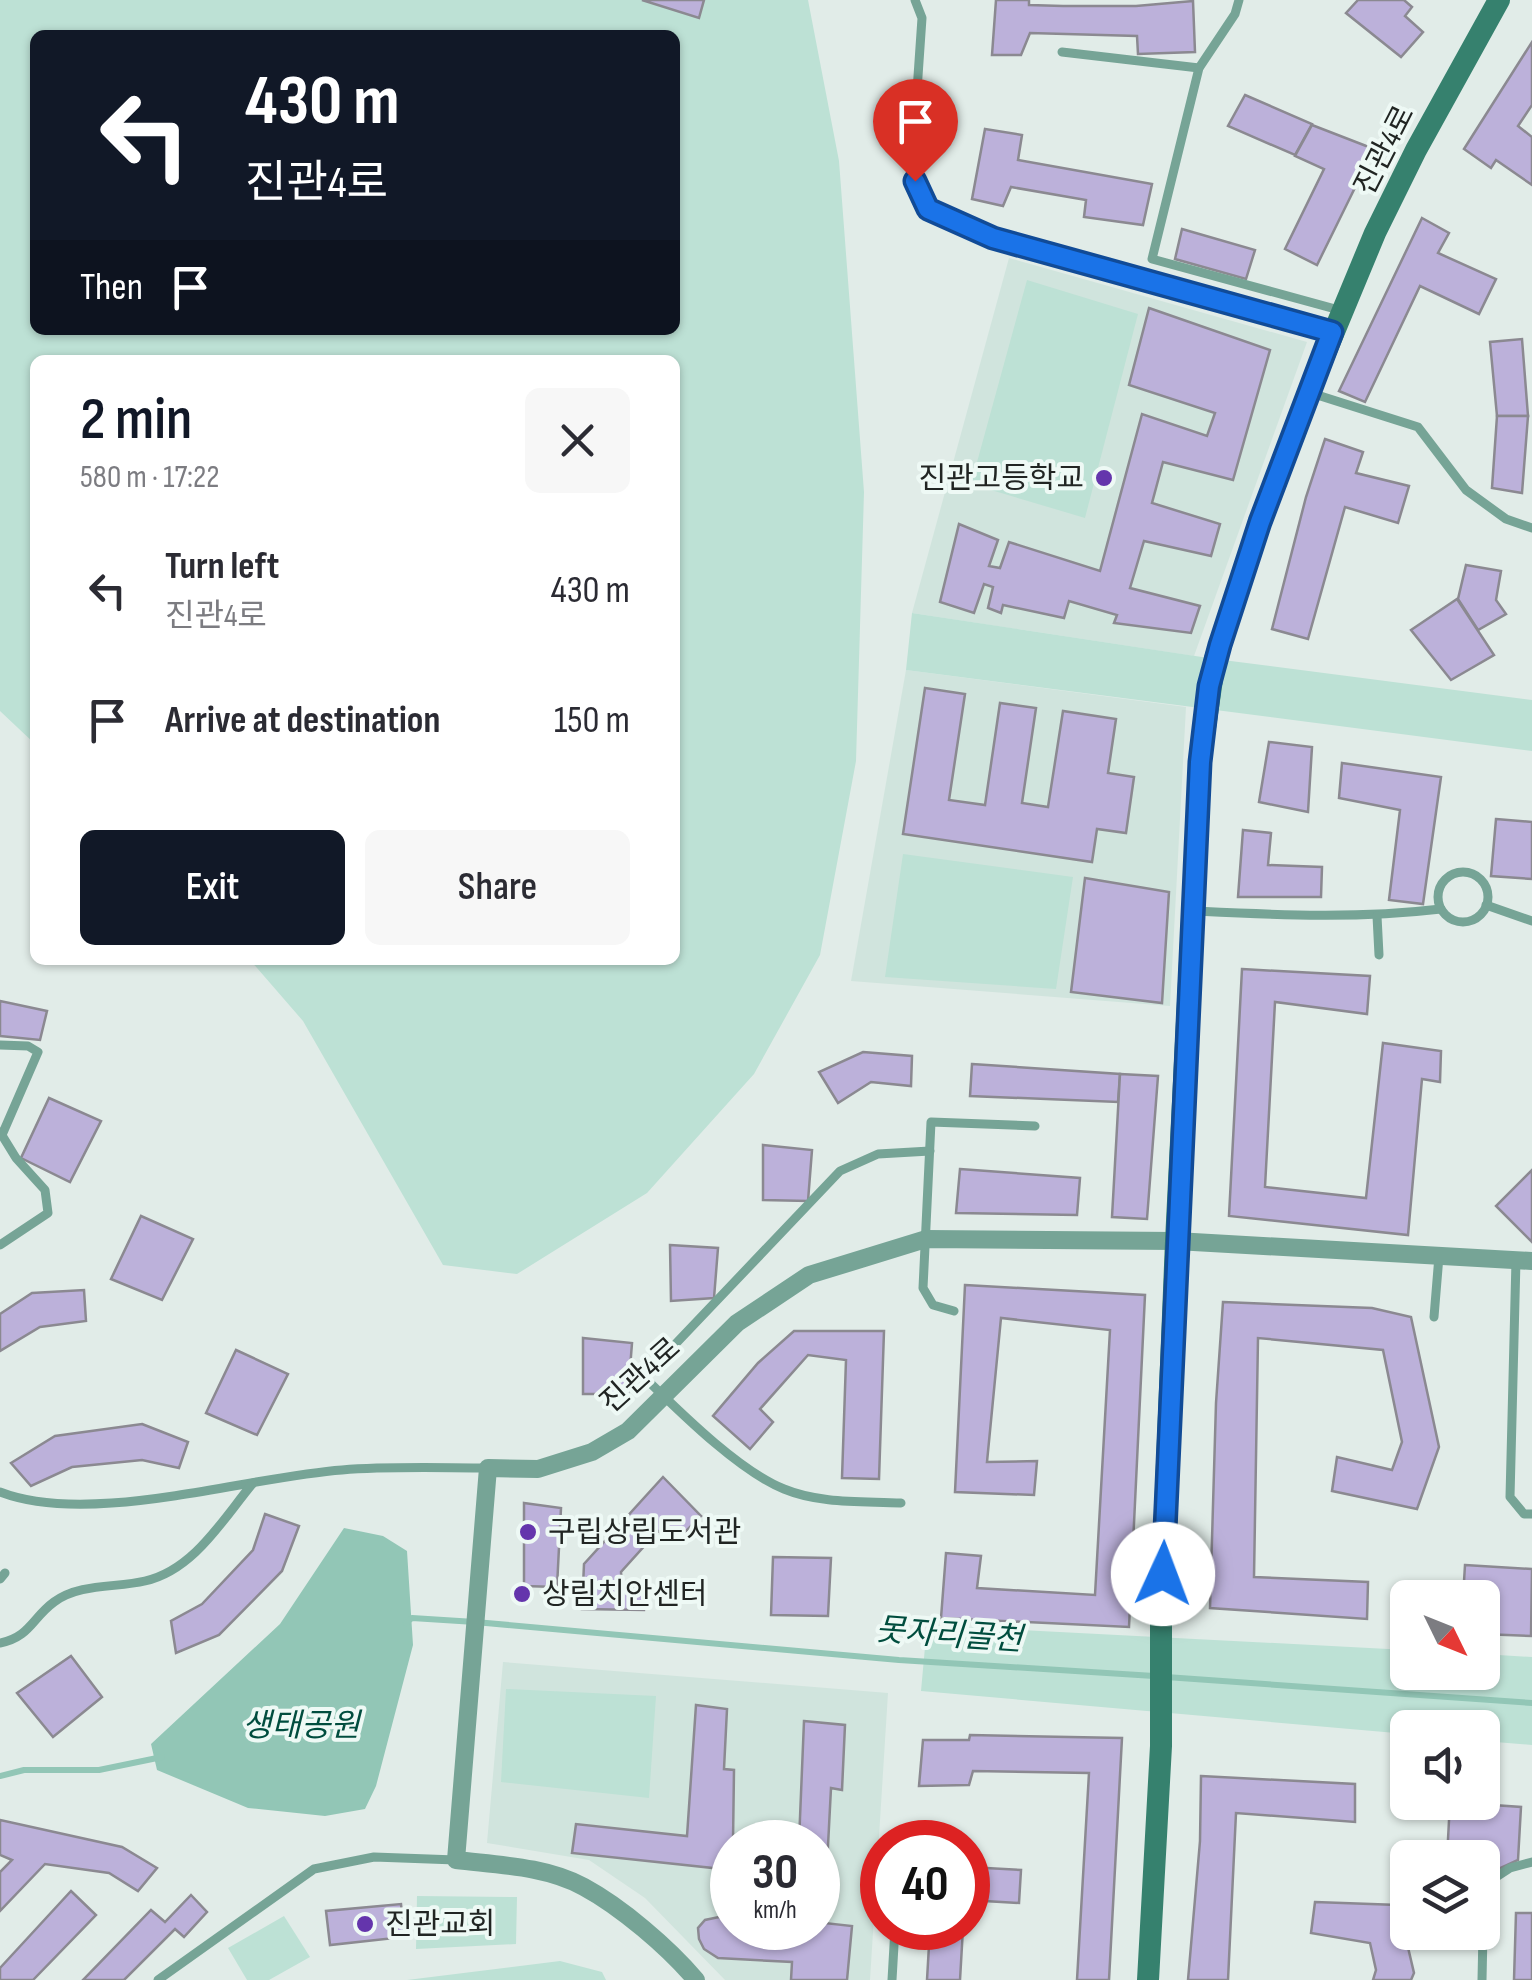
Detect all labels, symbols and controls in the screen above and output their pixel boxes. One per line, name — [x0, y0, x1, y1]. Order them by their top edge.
text: 430 m — [245, 60, 400, 144]
icon: left — [80, 70, 210, 200]
pin — [873, 79, 958, 182]
icon: arrive — [888, 94, 943, 149]
street label: 진관4로 — [1347, 100, 1423, 201]
text: 진관4로 — [245, 156, 388, 211]
icon: arrive — [163, 260, 218, 315]
text: Then — [80, 265, 143, 310]
text: 2 min — [80, 384, 192, 456]
button: close — [525, 388, 630, 493]
text: 580 m · 17:22 — [80, 458, 220, 497]
place label: 진관고등학교 — [918, 461, 1084, 497]
marker: 진관고등학교 — [1093, 467, 1115, 489]
text: Turn left — [165, 544, 279, 589]
icon: left — [80, 563, 135, 618]
text: 430 m — [551, 568, 630, 613]
text: 진관4로 — [165, 597, 267, 636]
icon: arrive — [80, 693, 135, 748]
text: Arrive at destination — [165, 698, 440, 743]
text: 150 m — [554, 698, 630, 743]
button: Exit — [80, 830, 345, 945]
button: Share — [365, 830, 630, 945]
street label: 진관4로 — [593, 1330, 688, 1421]
place label: 구립상립도서관 — [548, 1515, 741, 1551]
marker: 구립상립도서관 — [517, 1521, 539, 1543]
position arrow — [1111, 1522, 1215, 1626]
place label: 상림치안센터 — [542, 1577, 708, 1613]
north arrow — [1390, 1580, 1500, 1690]
map controls — [1390, 1580, 1500, 1950]
marker: 상림치안센터 — [511, 1583, 533, 1605]
water label: 못자리골천 — [874, 1611, 1027, 1660]
water label: 생태공원 — [242, 1707, 362, 1746]
button: sound — [1390, 1710, 1500, 1820]
speed limit sign: 40 — [860, 1820, 990, 1950]
button: layers — [1390, 1840, 1500, 1950]
text: 30 — [752, 1843, 798, 1903]
text: km/h — [753, 1895, 797, 1926]
place label: 진관교회 — [385, 1907, 495, 1943]
marker: 진관교회 — [354, 1913, 376, 1935]

